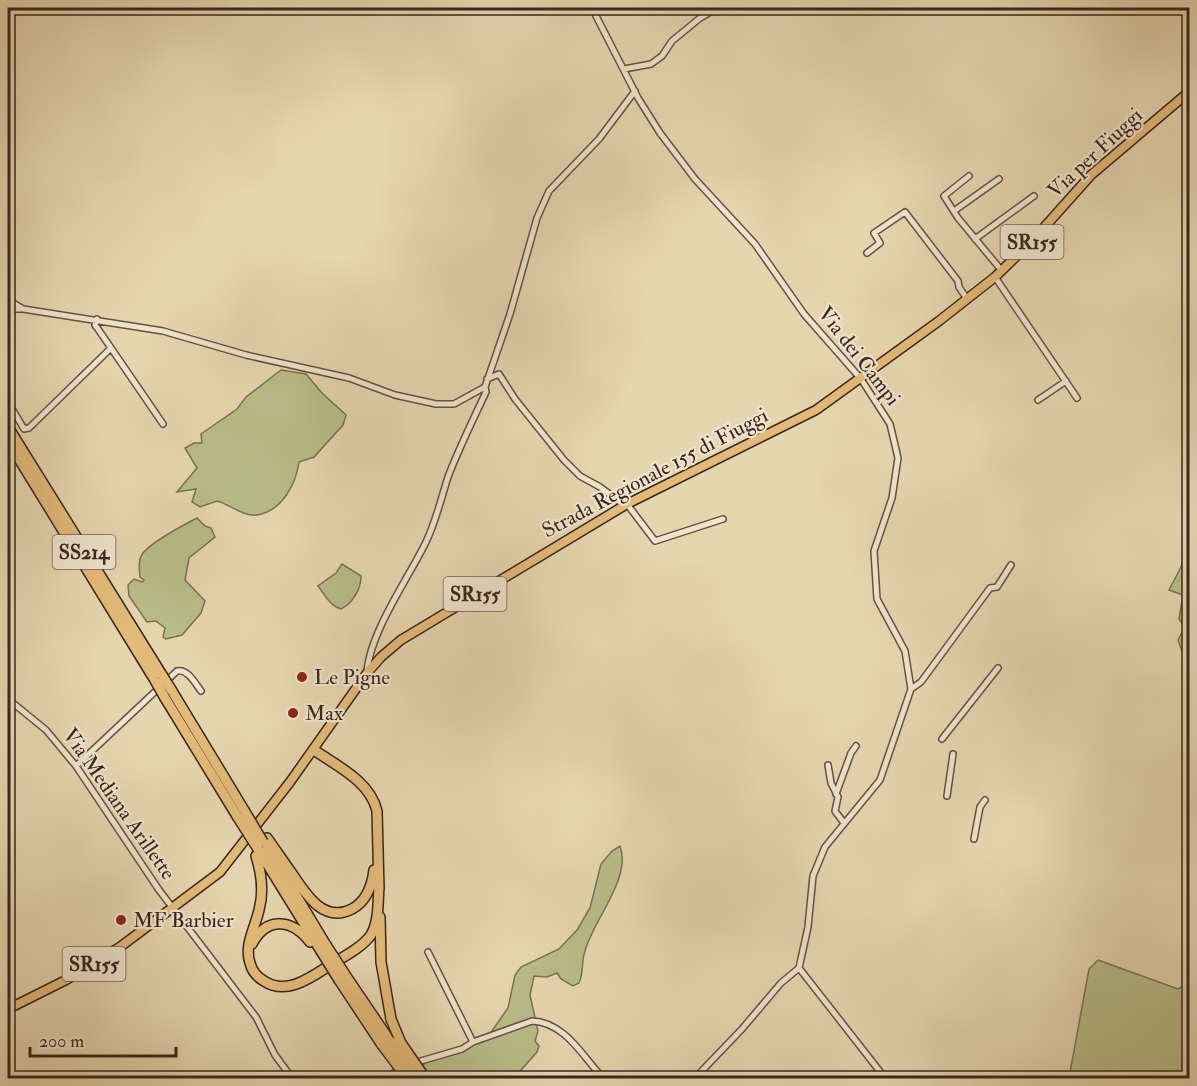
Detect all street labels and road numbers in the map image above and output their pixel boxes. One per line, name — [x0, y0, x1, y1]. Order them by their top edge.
street label: Via per Fiuggi — [1042, 102, 1149, 204]
road number: SR155 — [1000, 225, 1064, 259]
street label: Via dei Campi — [812, 301, 906, 411]
street label: Strada Regionale 155 di Fiuggi — [537, 402, 773, 544]
road number: SS214 — [52, 535, 116, 569]
road number: SR155 — [444, 577, 506, 611]
street label: Via Mediana Arillette — [57, 723, 182, 885]
road number: SR155 — [62, 947, 125, 981]

